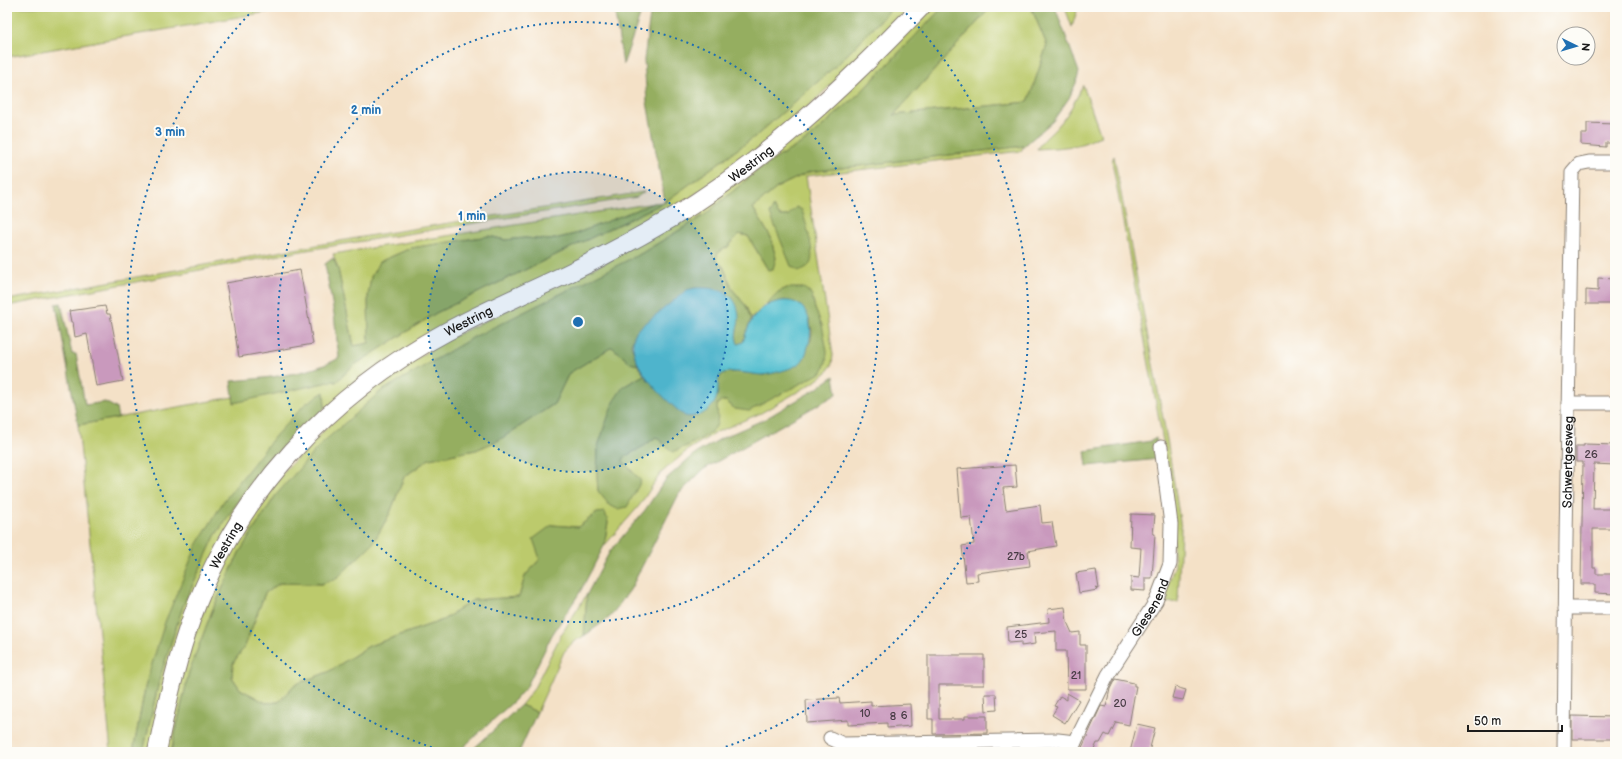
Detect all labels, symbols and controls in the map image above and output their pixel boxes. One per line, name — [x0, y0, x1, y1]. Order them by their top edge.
north arrow — [1556, 26, 1596, 66]
text: N — [1579, 42, 1592, 52]
text: 2 min — [351, 103, 381, 118]
text: 3 min — [155, 125, 185, 140]
street label: Westring — [726, 142, 777, 186]
text: 1 min — [458, 209, 486, 224]
street label: Westring — [442, 303, 495, 340]
centre of rings — [571, 315, 585, 329]
street label: Schwertgesweg — [1560, 416, 1577, 508]
house number: 26 — [1584, 448, 1598, 461]
street label: Westring — [207, 519, 246, 572]
house number: 27b — [1007, 550, 1025, 563]
street label: Giesenend — [1128, 576, 1173, 640]
house number: 25 — [1015, 628, 1027, 641]
house number: 21 — [1071, 669, 1081, 682]
house number: 20 — [1114, 697, 1127, 710]
house number: 10 — [860, 707, 871, 720]
scale bar — [1468, 707, 1562, 733]
house number: 6 — [901, 709, 908, 722]
house number: 8 — [890, 710, 896, 723]
text: 50 m — [1474, 714, 1501, 729]

